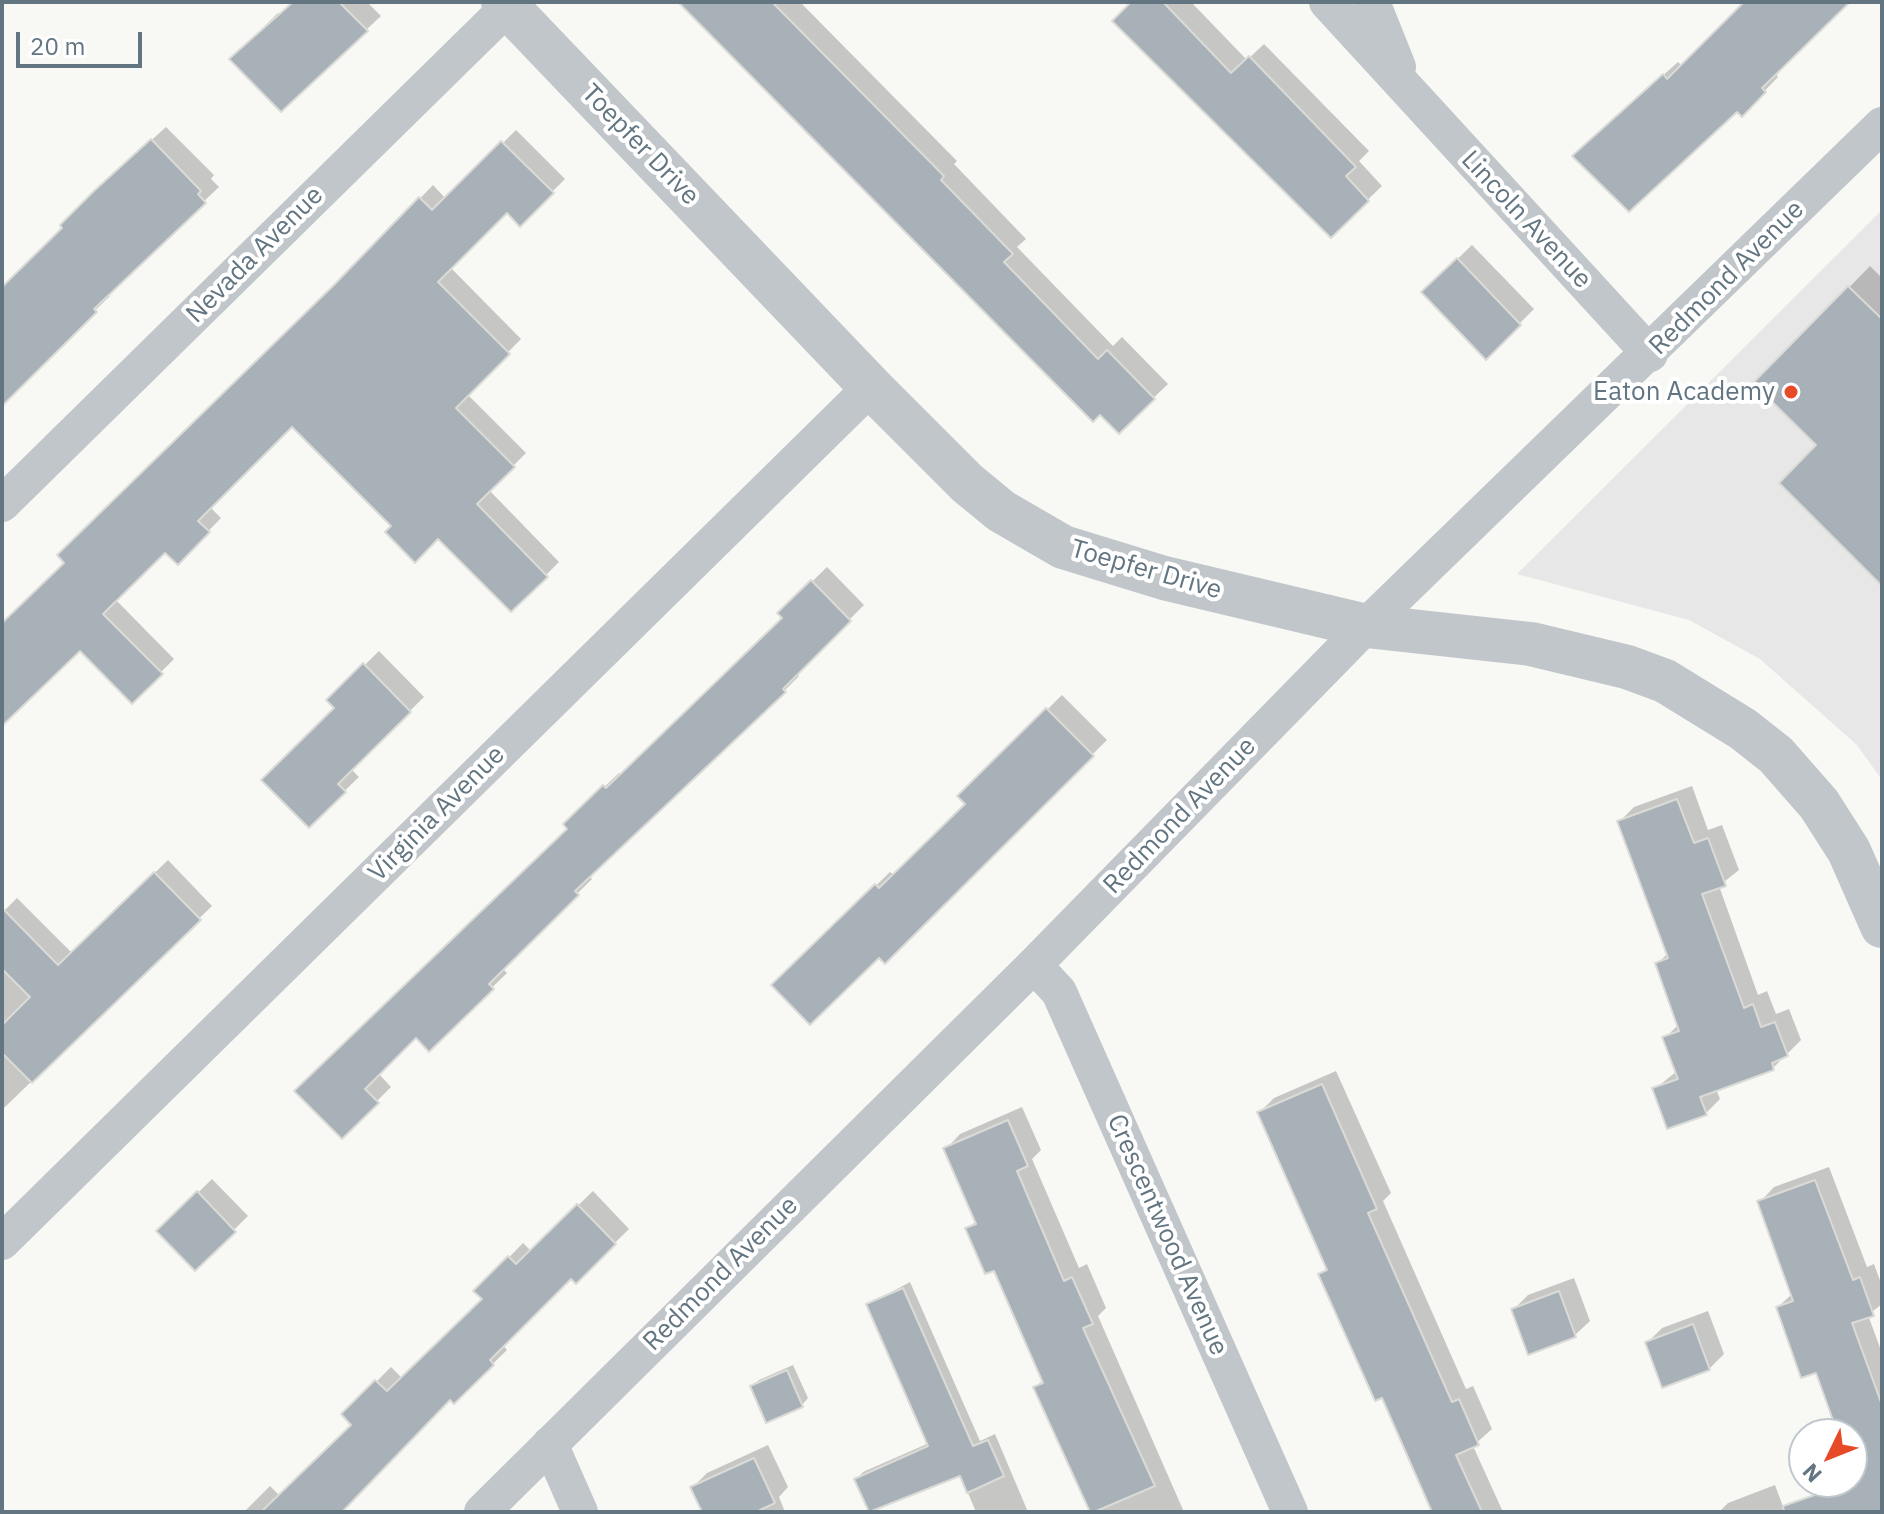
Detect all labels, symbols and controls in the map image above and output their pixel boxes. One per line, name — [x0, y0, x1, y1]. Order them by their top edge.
scale bar — [20, 16, 146, 66]
text: 20 m — [30, 30, 85, 62]
street label: Toepfer Drive — [575, 78, 705, 212]
street label: Lincoln Avenue — [1454, 145, 1598, 295]
street label: Nevada Avenue — [180, 180, 330, 330]
street label: Redmond Avenue — [1643, 194, 1811, 362]
place label: Eaton Academy — [1593, 376, 1775, 408]
marker: Eaton Academy — [1782, 383, 1800, 401]
street label: Toepfer Drive — [1067, 534, 1225, 606]
street label: Redmond Avenue — [1097, 731, 1263, 901]
street label: Virginia Avenue — [362, 739, 512, 889]
street label: Crescentwood Avenue — [1100, 1110, 1234, 1360]
street label: Redmond Avenue — [637, 1190, 805, 1358]
north arrow — [1788, 1418, 1868, 1498]
text: N — [1796, 1458, 1828, 1489]

